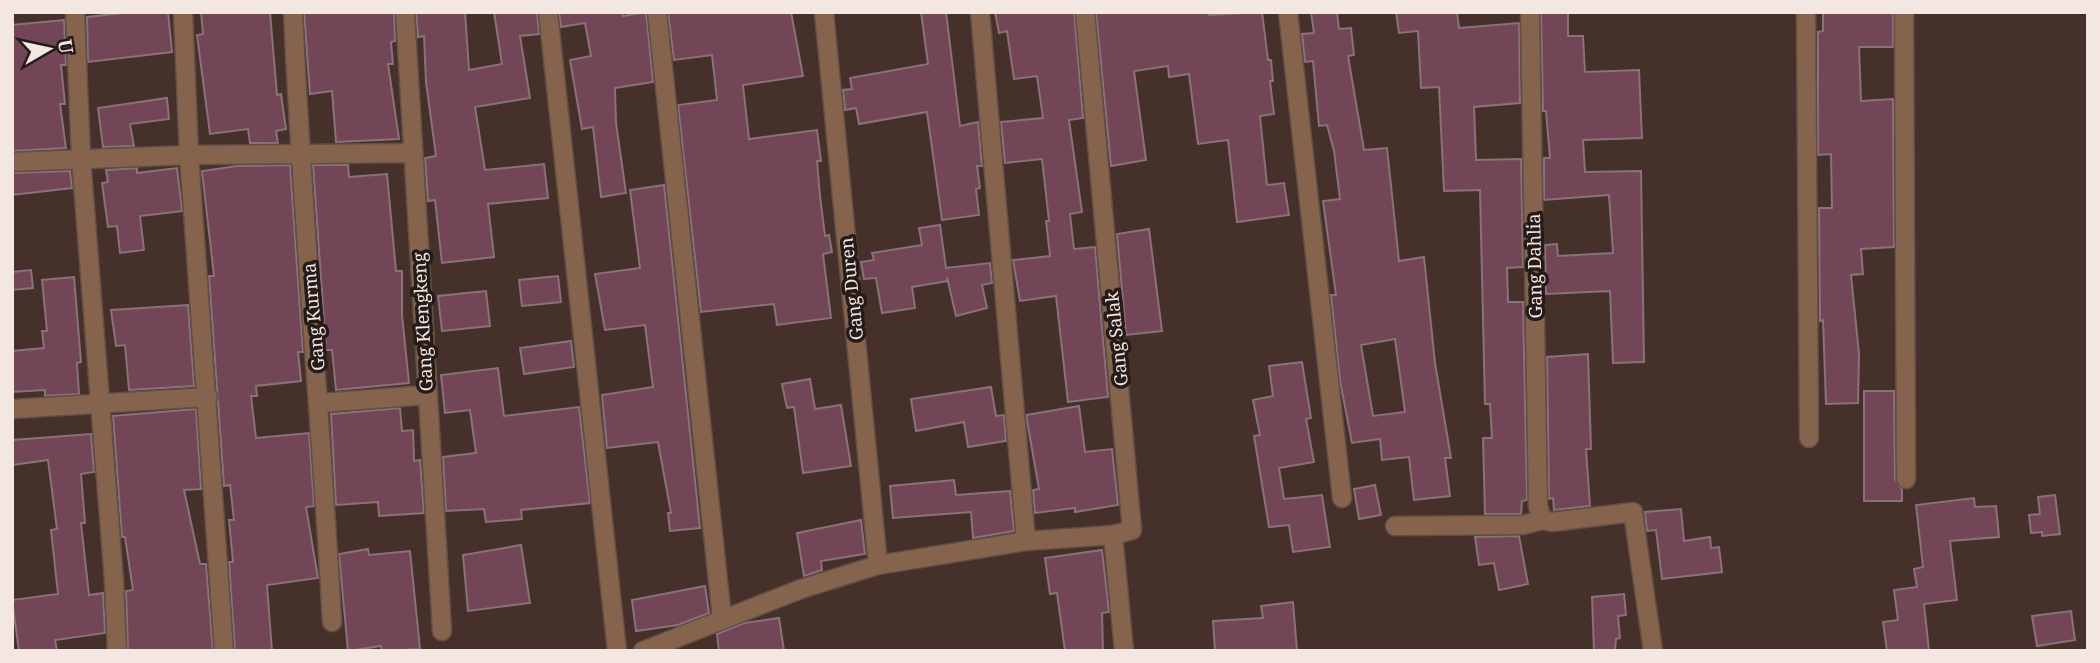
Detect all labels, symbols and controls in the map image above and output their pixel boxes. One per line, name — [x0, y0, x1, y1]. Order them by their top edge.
north arrow — [14, 14, 84, 84]
text: U — [52, 37, 80, 55]
street label: Gang Dahlia — [1521, 213, 1547, 319]
street label: Gang Duren — [834, 236, 868, 342]
street label: Gang Klengkeng — [406, 252, 438, 392]
street label: Gang Kurma — [296, 262, 330, 372]
street label: Gang Salak — [1099, 290, 1133, 388]

